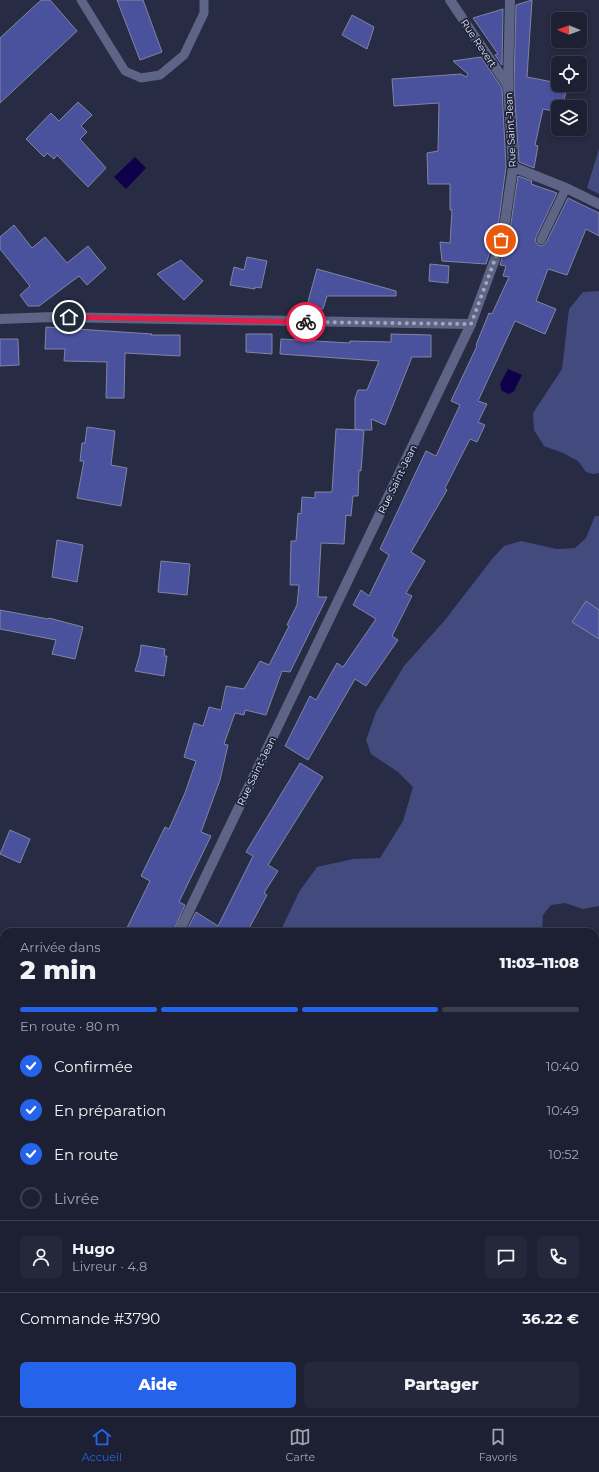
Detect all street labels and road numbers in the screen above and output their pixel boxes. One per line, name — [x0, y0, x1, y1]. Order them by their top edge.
street label: Rue Revert — [458, 17, 499, 70]
street label: Rue Saint-Jean — [502, 92, 519, 168]
street label: Rue Saint-Jean — [375, 443, 420, 516]
street label: Rue Saint-Jean — [234, 735, 279, 808]

